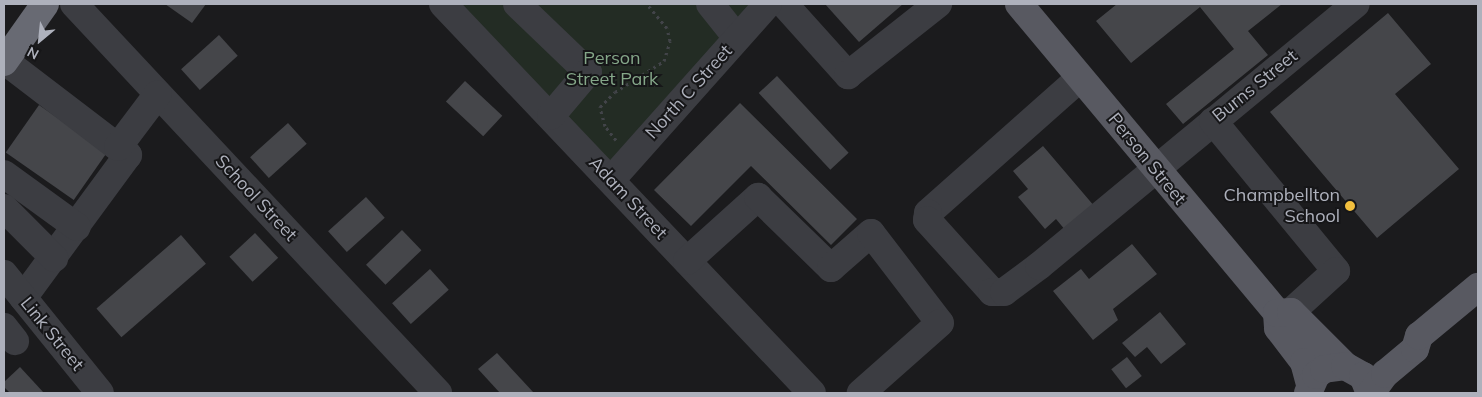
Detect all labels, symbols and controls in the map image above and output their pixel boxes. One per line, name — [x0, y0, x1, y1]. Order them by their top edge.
north arrow — [15, 15, 65, 65]
street label: North C Street — [641, 41, 737, 143]
text: N — [24, 43, 42, 64]
street label: Burns Street — [1208, 45, 1302, 127]
park label: Person Street Park — [566, 48, 658, 90]
street label: Person Street — [1103, 109, 1191, 209]
street label: School Street — [211, 150, 301, 246]
street label: Adam Street — [584, 152, 672, 244]
place label: Champbellton School — [1224, 185, 1340, 228]
marker: Champbellton School — [1344, 200, 1356, 212]
street label: Link Street — [16, 293, 88, 375]

